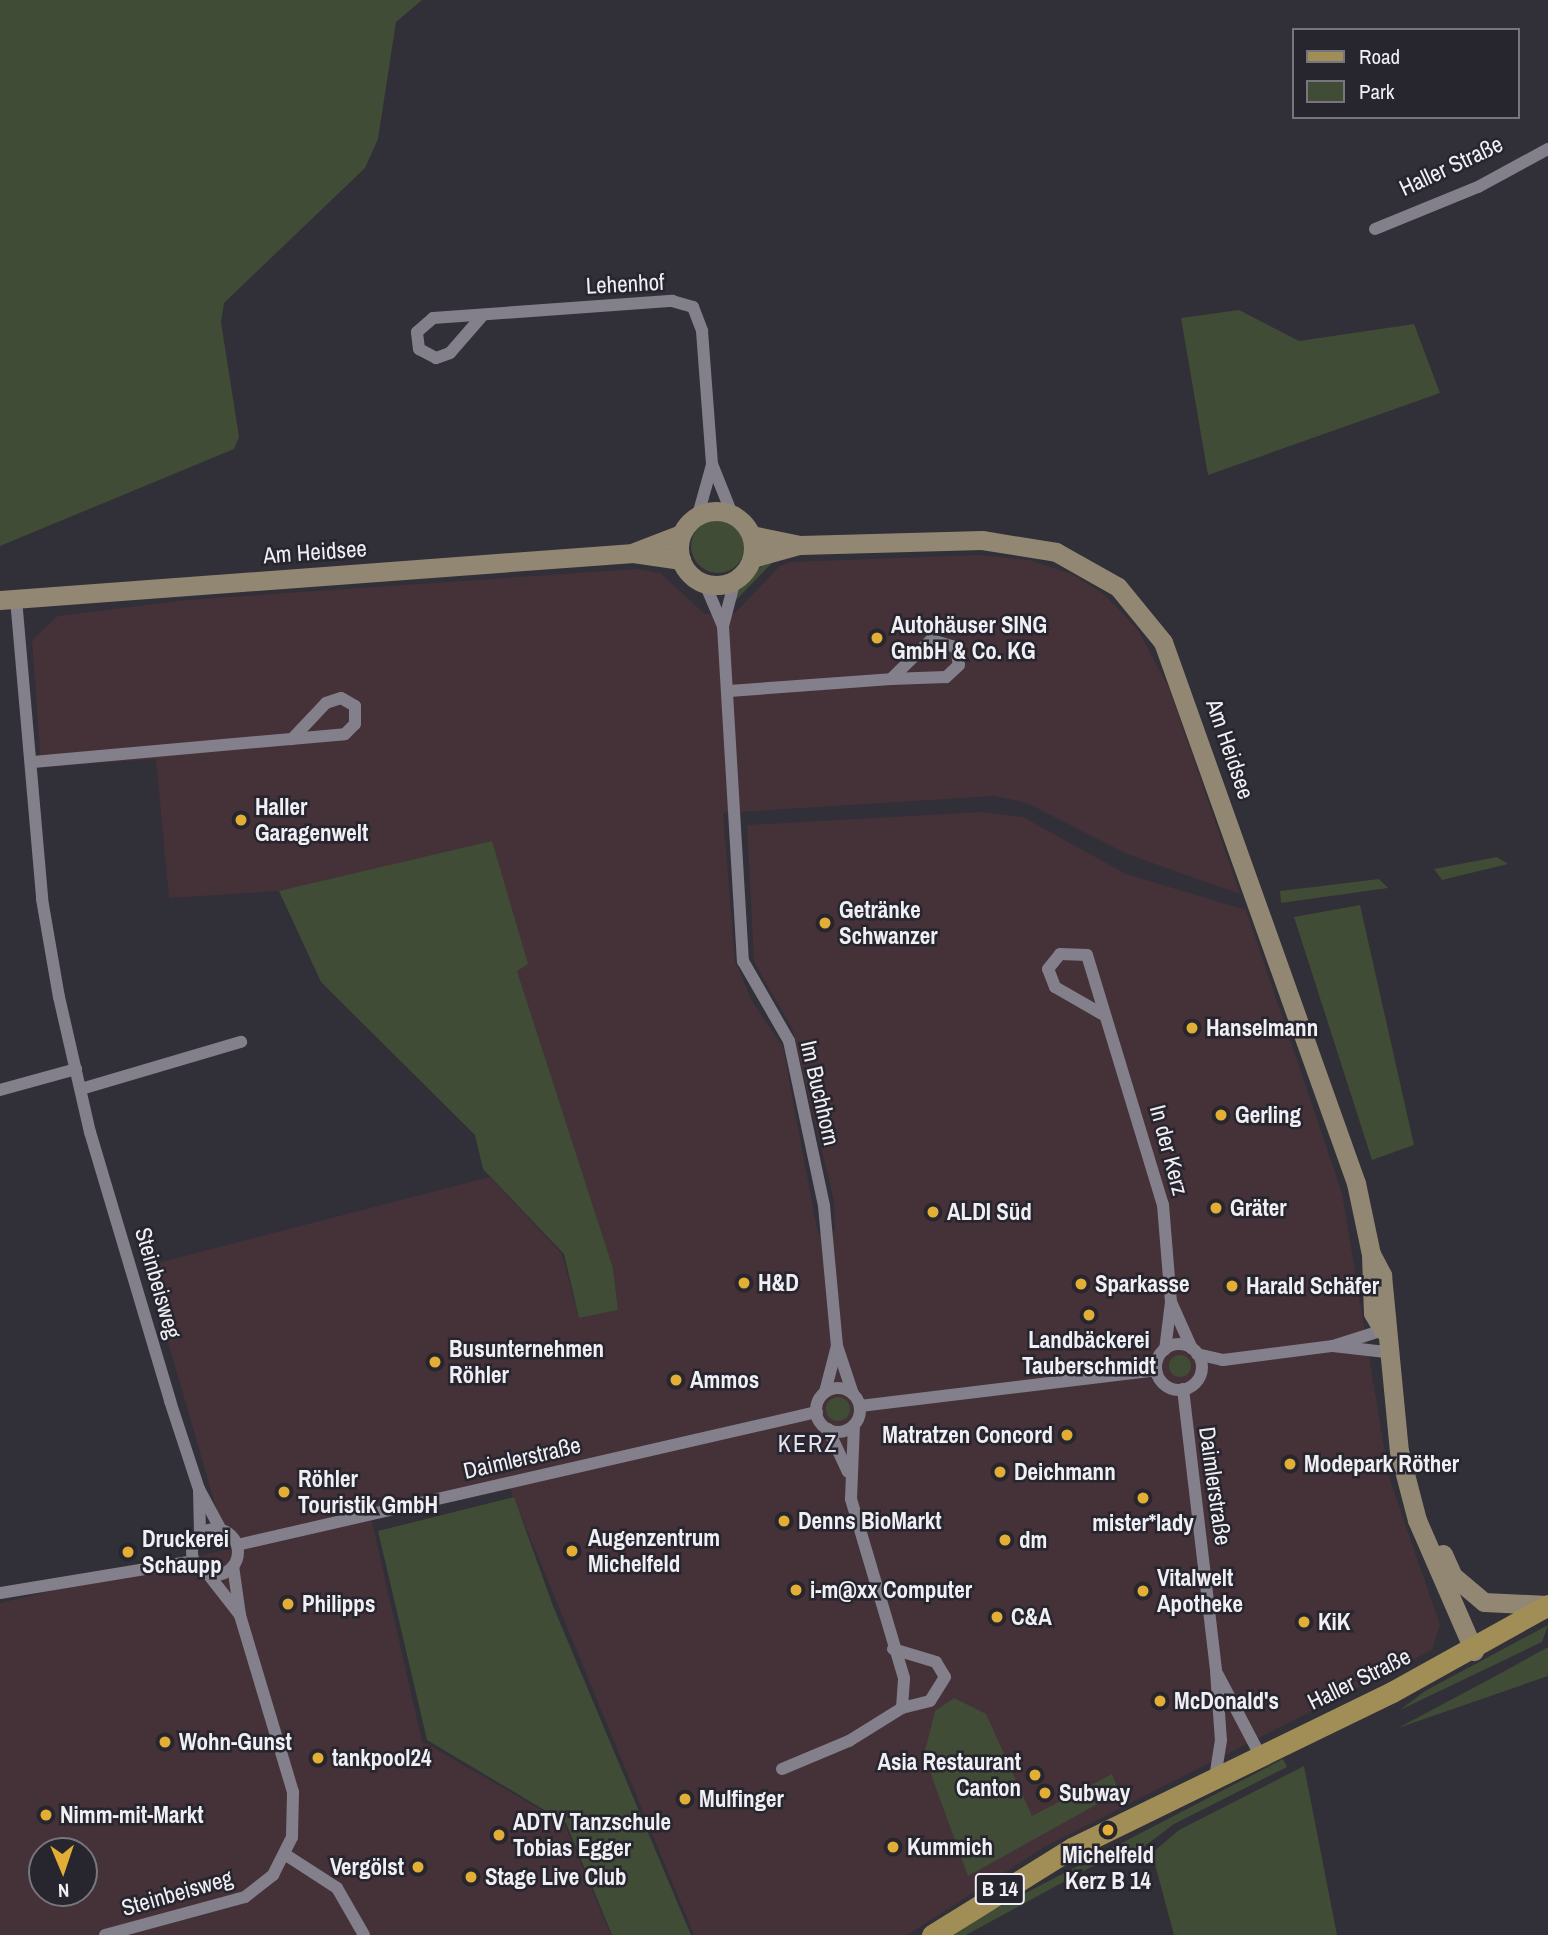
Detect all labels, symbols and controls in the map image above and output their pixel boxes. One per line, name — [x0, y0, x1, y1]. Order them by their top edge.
legend — [1292, 28, 1520, 119]
text: Road — [1359, 42, 1400, 71]
text: Park — [1359, 77, 1394, 106]
street label: Haller Straße — [1395, 130, 1507, 202]
street label: Lehenhof — [585, 268, 665, 300]
street label: Am Heidsee — [262, 535, 368, 569]
place label: Autohäuser SING GmbH & Co. KG — [891, 611, 1047, 665]
marker: Autohäuser SING GmbH & Co. KG — [869, 630, 885, 646]
street label: Am Heidsee — [1200, 695, 1260, 803]
place label: Haller Garagenwelt — [255, 793, 368, 847]
marker: Haller Garagenwelt — [233, 812, 249, 828]
place label: Getränke Schwanzer — [839, 896, 938, 950]
marker: Getränke Schwanzer — [817, 915, 833, 931]
place label: Hanselmann — [1206, 1014, 1318, 1042]
marker: Hanselmann — [1184, 1020, 1200, 1036]
street label: Im Buchhorn — [795, 1038, 845, 1148]
place label: Gerling — [1235, 1101, 1301, 1129]
street label: In der Kerz — [1144, 1102, 1194, 1198]
marker: Gerling — [1213, 1107, 1229, 1123]
place label: Gräter — [1230, 1194, 1287, 1222]
place label: ALDI Süd — [947, 1198, 1032, 1226]
marker: Gräter — [1208, 1200, 1224, 1216]
marker: ALDI Süd — [925, 1204, 941, 1220]
street label: Steinbeisweg — [129, 1224, 187, 1342]
place label: H&D — [758, 1269, 799, 1297]
place label: Sparkasse — [1095, 1270, 1189, 1298]
place label: Harald Schäfer — [1246, 1272, 1379, 1300]
marker: H&D — [736, 1275, 752, 1291]
marker: Sparkasse — [1073, 1276, 1089, 1292]
marker: Harald Schäfer — [1224, 1278, 1240, 1294]
marker: Landbäckerei Tauberschmidt — [1081, 1307, 1097, 1323]
place label: Landbäckerei Tauberschmidt — [1022, 1326, 1156, 1380]
place label: Busunternehmen Röhler — [449, 1335, 604, 1389]
marker: Busunternehmen Röhler — [427, 1354, 443, 1370]
place label: Ammos — [690, 1366, 759, 1394]
marker: Ammos — [668, 1372, 684, 1388]
place label: Matratzen Concord — [882, 1421, 1053, 1449]
street label: Daimlerstraße — [1193, 1425, 1237, 1547]
marker: Matratzen Concord — [1059, 1427, 1075, 1443]
district label: KERZ — [778, 1430, 838, 1458]
street label: Daimlerstraße — [461, 1431, 583, 1485]
place label: Modepark Röther — [1304, 1450, 1459, 1478]
marker: Modepark Röther — [1282, 1456, 1298, 1472]
place label: Deichmann — [1014, 1458, 1116, 1486]
marker: Deichmann — [992, 1464, 1008, 1480]
place label: Röhler Touristik GmbH — [298, 1465, 438, 1519]
marker: Röhler Touristik GmbH — [276, 1484, 292, 1500]
marker: mister*lady — [1135, 1490, 1151, 1506]
place label: Denns BioMarkt — [798, 1507, 942, 1535]
place label: mister*lady — [1092, 1509, 1194, 1537]
marker: Denns BioMarkt — [776, 1513, 792, 1529]
place label: Augenzentrum Michelfeld — [588, 1524, 720, 1578]
place label: Druckerei Schaupp — [142, 1525, 229, 1579]
place label: dm — [1019, 1526, 1047, 1554]
marker: dm — [997, 1532, 1013, 1548]
marker: Augenzentrum Michelfeld — [562, 1541, 582, 1561]
marker: Druckerei Schaupp — [120, 1544, 136, 1560]
place label: Vitalwelt Apotheke — [1157, 1564, 1243, 1618]
place label: i-m@xx Computer — [810, 1576, 972, 1604]
marker: i-m@xx Computer — [788, 1582, 804, 1598]
marker: Vitalwelt Apotheke — [1135, 1583, 1151, 1599]
place label: Philipps — [302, 1590, 375, 1618]
marker: Philipps — [280, 1596, 296, 1612]
place label: C&A — [1011, 1603, 1052, 1631]
place label: KiK — [1318, 1608, 1350, 1636]
marker: C&A — [989, 1609, 1005, 1625]
marker: KiK — [1296, 1614, 1312, 1630]
street label: Haller Straße — [1303, 1642, 1415, 1716]
place label: McDonald's — [1174, 1687, 1279, 1715]
marker: McDonald's — [1152, 1693, 1168, 1709]
place label: Wohn-Gunst — [179, 1728, 292, 1756]
marker: Wohn-Gunst — [157, 1734, 173, 1750]
place label: tankpool24 — [332, 1744, 432, 1772]
place label: Asia Restaurant Canton — [877, 1748, 1021, 1802]
marker: tankpool24 — [310, 1750, 326, 1766]
marker: Asia Restaurant Canton — [1027, 1767, 1043, 1783]
place label: Subway — [1059, 1779, 1130, 1807]
place label: Mulfinger — [699, 1785, 784, 1813]
marker: Subway — [1037, 1785, 1053, 1801]
marker: Mulfinger — [677, 1791, 693, 1807]
place label: Nimm-mit-Markt — [60, 1801, 204, 1829]
marker: Nimm-mit-Markt — [38, 1807, 54, 1823]
place label: ADTV Tanzschule Tobias Egger — [513, 1808, 671, 1862]
marker: Michelfeld Kerz B 14 — [1100, 1822, 1116, 1838]
marker: ADTV Tanzschule Tobias Egger — [491, 1827, 507, 1843]
place label: Kummich — [907, 1833, 993, 1861]
north arrow — [28, 1837, 98, 1907]
marker: Kummich — [885, 1839, 901, 1855]
place label: Michelfeld Kerz B 14 — [1062, 1841, 1154, 1895]
place label: Vergölst — [330, 1853, 404, 1881]
marker: Vergölst — [410, 1859, 426, 1875]
place label: Stage Live Club — [485, 1863, 626, 1891]
street label: Steinbeisweg — [118, 1864, 236, 1922]
marker: Stage Live Club — [463, 1869, 479, 1885]
road number: B 14 — [974, 1871, 1026, 1906]
text: N — [58, 1878, 70, 1904]

